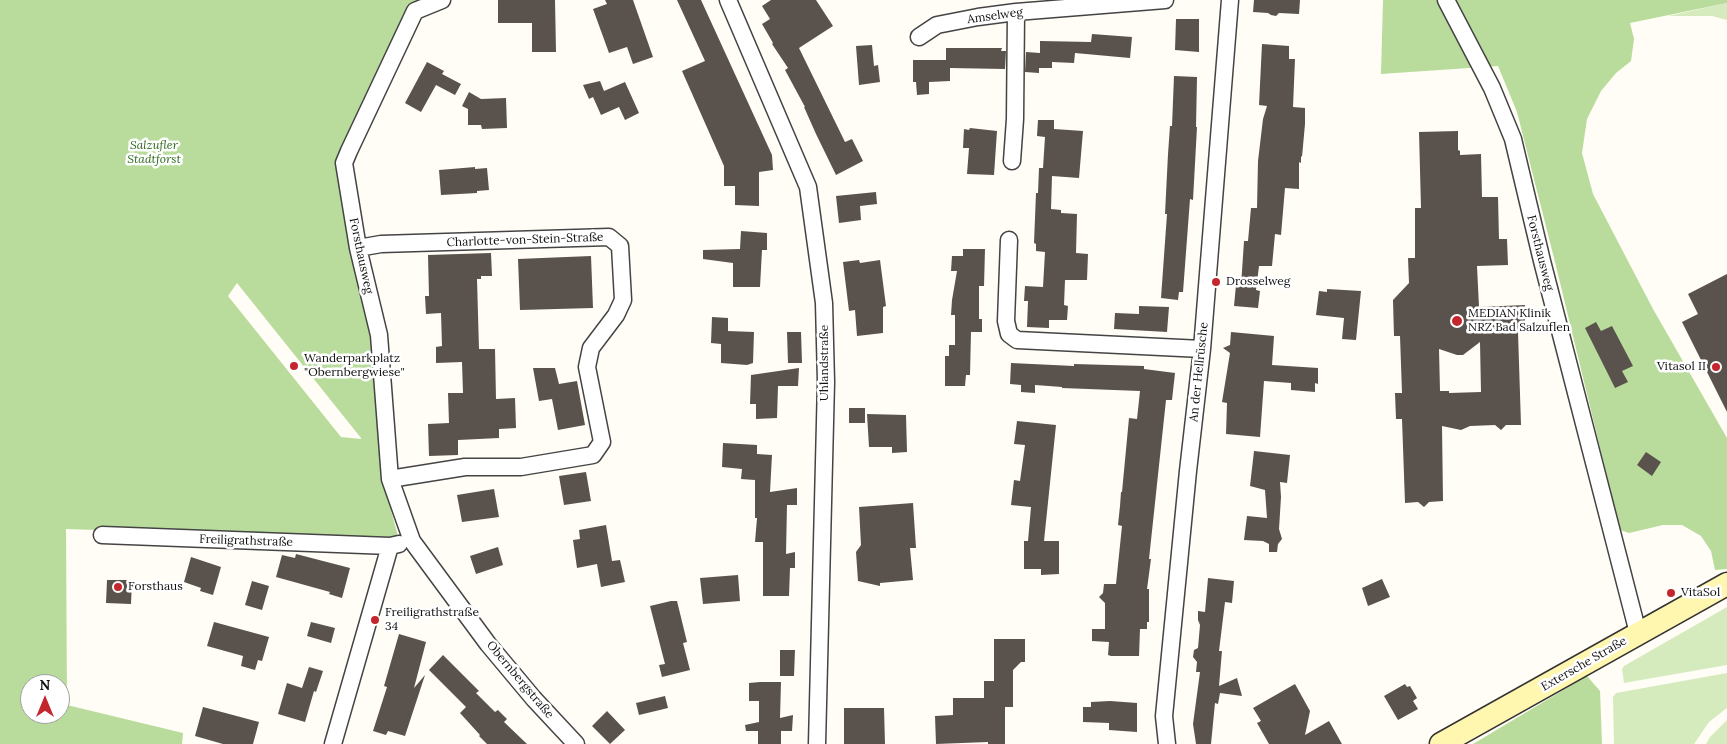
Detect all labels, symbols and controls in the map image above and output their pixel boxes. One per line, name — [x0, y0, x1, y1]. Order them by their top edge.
street label: Amselweg — [966, 5, 1024, 27]
park label: Salzufler Stadtforst — [127, 139, 181, 167]
street label: Forsthausweg — [1524, 214, 1556, 292]
street label: Forsthausweg — [346, 217, 376, 295]
street label: Charlotte-von-Stein-Straße — [446, 230, 604, 250]
place label: Drosselweg — [1226, 275, 1290, 289]
marker: Drosselweg — [1210, 276, 1222, 288]
place label: MEDIAN Klinik NRZ Bad Salzuflen — [1468, 307, 1570, 335]
marker: MEDIAN Klinik NRZ Bad Salzuflen — [1450, 314, 1464, 328]
street label: An der Hellrüsche — [1187, 321, 1211, 423]
street label: Uhlandstraße — [818, 325, 832, 401]
place label: Wanderparkplatz "Obernbergwiese" — [304, 352, 405, 380]
marker: Wanderparkplatz "Obernbergwiese" — [288, 360, 300, 372]
place label: Vitasol II — [1657, 360, 1706, 374]
marker: Vitasol II — [1710, 361, 1722, 373]
street label: Freiligrathstraße — [199, 532, 293, 550]
place label: Forsthaus — [128, 580, 183, 594]
marker: Forsthaus — [112, 581, 124, 593]
place label: VitaSol — [1681, 586, 1720, 600]
marker: VitaSol — [1665, 587, 1677, 599]
place label: Freiligrathstraße 34 — [385, 606, 479, 634]
marker: Freiligrathstraße 34 — [369, 614, 381, 626]
street label: Extersche Straße — [1539, 634, 1629, 694]
street label: Obernbergstraße — [483, 638, 557, 722]
north arrow — [20, 674, 70, 724]
text: N — [40, 676, 50, 694]

